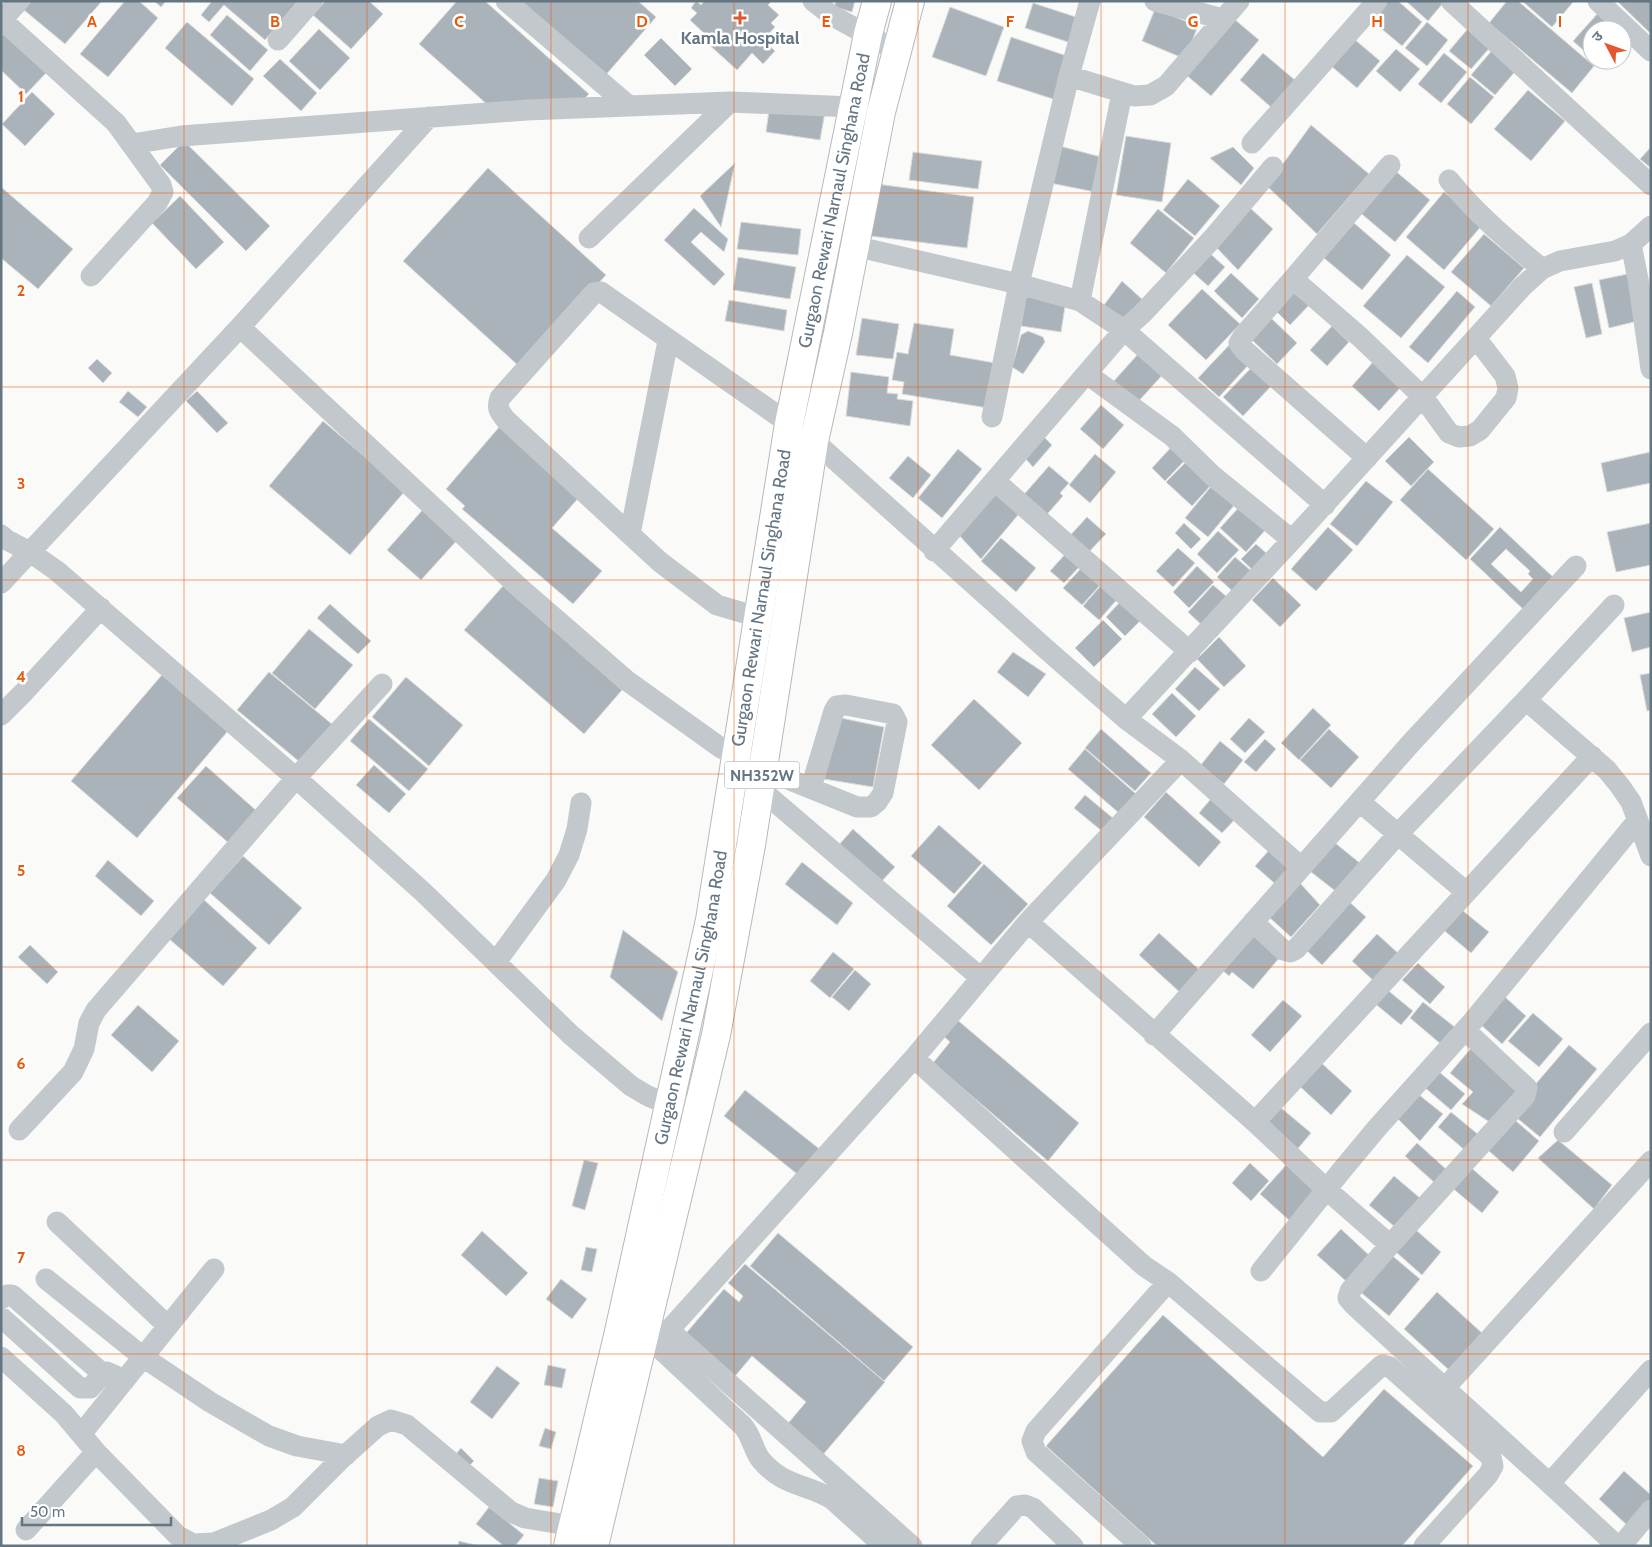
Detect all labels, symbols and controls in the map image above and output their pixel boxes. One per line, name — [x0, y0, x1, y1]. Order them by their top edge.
marker: Kamla Hospital — [733, 11, 747, 25]
text: A — [87, 12, 97, 31]
text: B — [270, 12, 280, 31]
text: C — [454, 12, 464, 31]
text: D — [636, 12, 648, 31]
text: E — [821, 12, 831, 31]
text: F — [1006, 12, 1015, 31]
text: G — [1188, 12, 1198, 31]
text: H — [1371, 12, 1383, 31]
text: I — [1558, 12, 1562, 31]
north arrow — [1582, 20, 1632, 70]
place label: Kamla Hospital — [681, 27, 800, 49]
text: उ — [1588, 27, 1607, 45]
street label: Gurgaon Rewari Narnaul Singhana Road — [794, 51, 875, 350]
text: 1 — [18, 87, 24, 106]
text: 2 — [17, 281, 25, 300]
street label: Gurgaon Rewari Narnaul Singhana Road — [727, 448, 796, 748]
text: 3 — [17, 474, 25, 493]
text: 4 — [16, 667, 26, 686]
road number: NH352W — [724, 762, 800, 788]
street label: Gurgaon Rewari Narnaul Singhana Road — [650, 849, 732, 1147]
text: 5 — [17, 861, 25, 880]
text: 6 — [17, 1054, 26, 1073]
text: 7 — [17, 1248, 26, 1267]
text: 8 — [16, 1441, 26, 1460]
scale bar — [22, 1494, 171, 1526]
text: 50 m — [30, 1503, 65, 1521]

